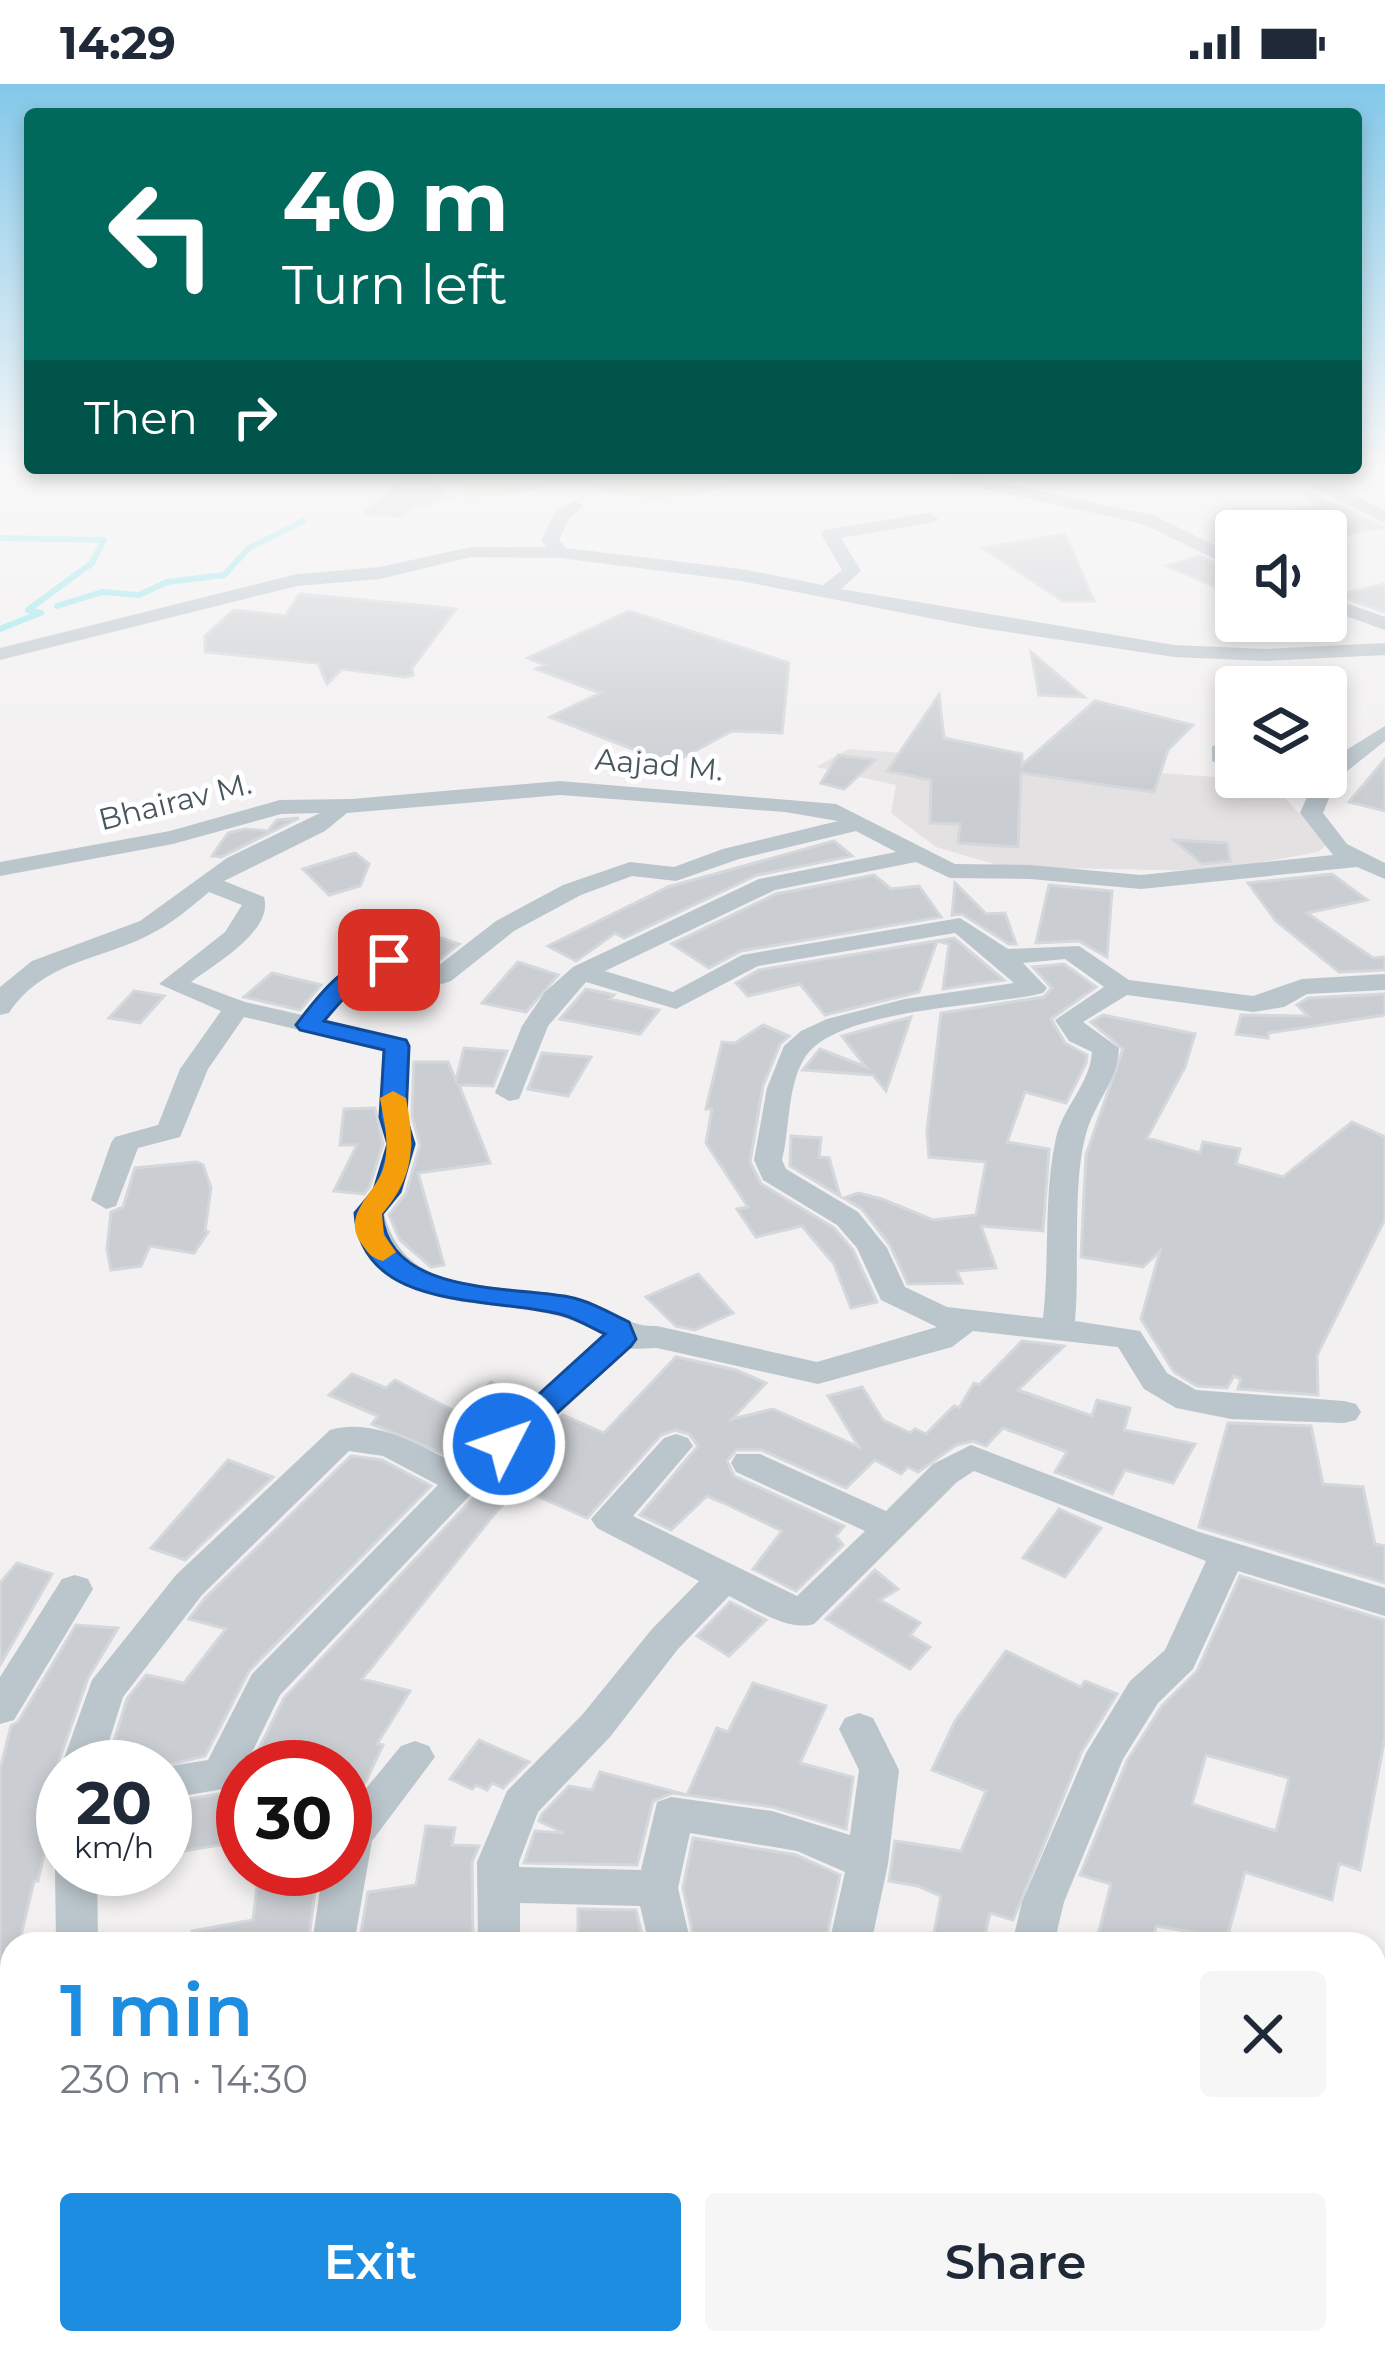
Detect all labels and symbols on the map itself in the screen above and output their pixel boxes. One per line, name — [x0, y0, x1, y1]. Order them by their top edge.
street label: Aajad M. — [594, 740, 725, 789]
street label: Bhairav M. — [95, 765, 255, 838]
pin — [338, 909, 440, 1011]
position arrow — [441, 1381, 567, 1507]
speed limit sign: 30 — [216, 1740, 372, 1896]

